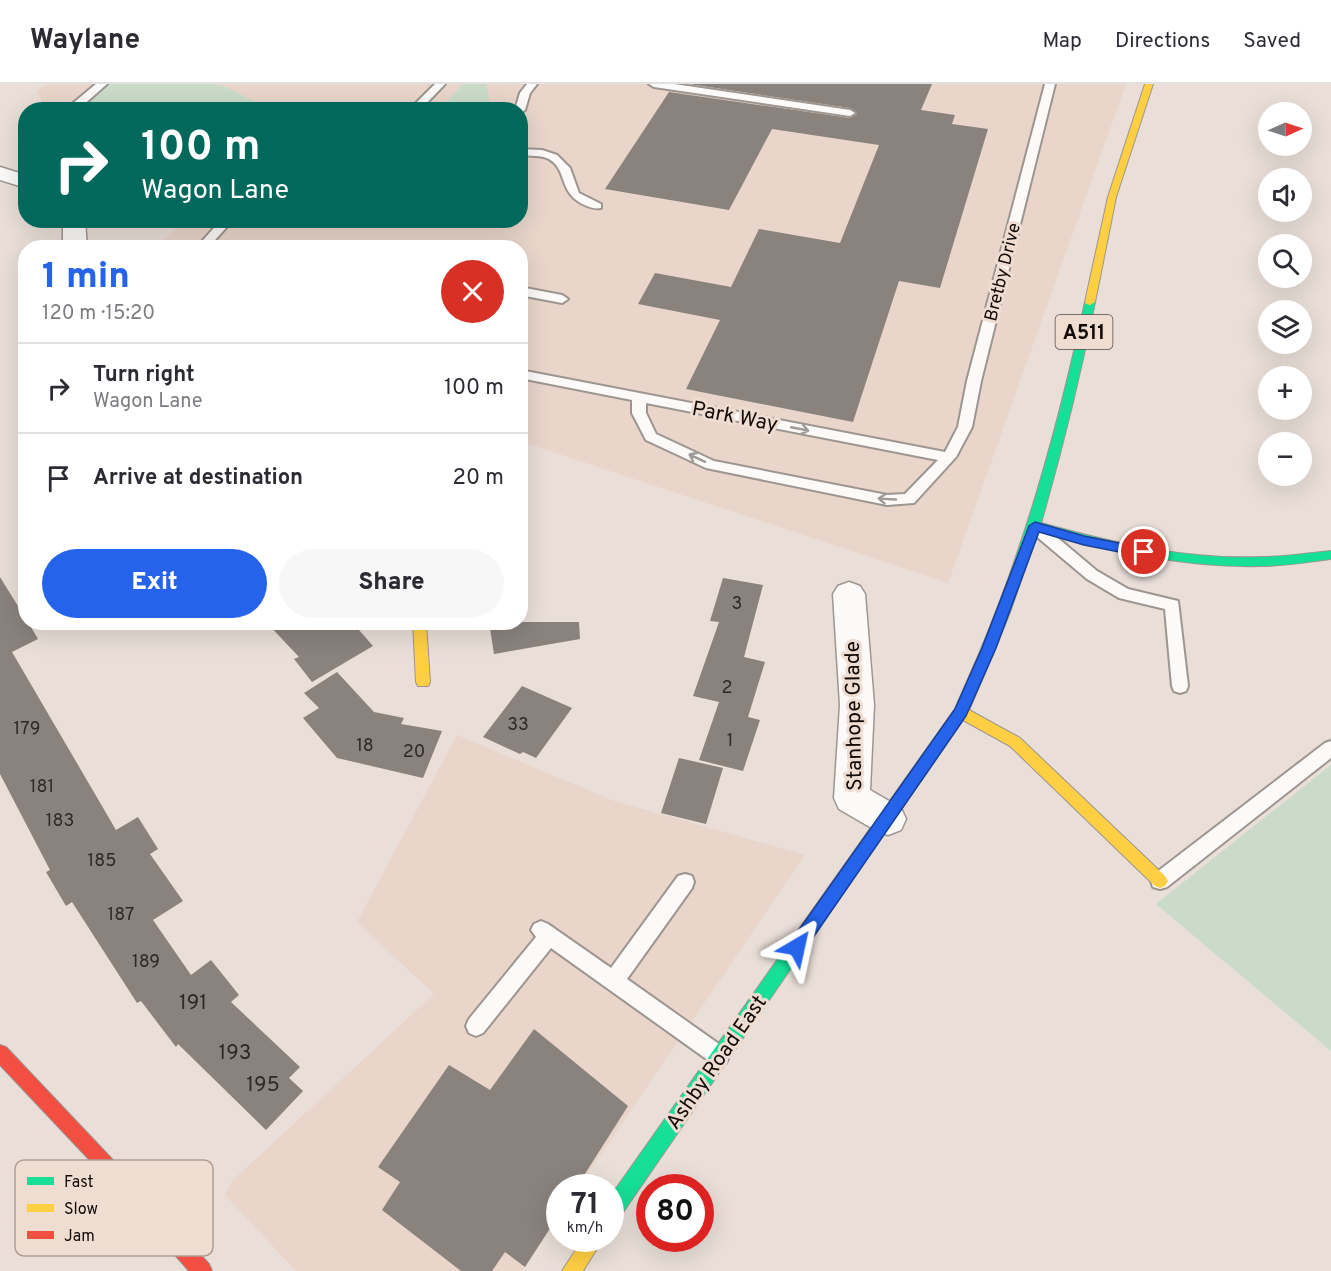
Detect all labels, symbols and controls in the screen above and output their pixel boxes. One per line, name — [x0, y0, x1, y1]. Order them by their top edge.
text: Waylane — [30, 23, 140, 59]
text: Map — [1042, 28, 1082, 55]
text: Directions — [1115, 28, 1210, 55]
text: Saved — [1243, 28, 1301, 55]
north arrow — [1258, 102, 1312, 156]
map controls — [1258, 102, 1312, 486]
text: 100 m — [141, 122, 260, 175]
icon: right — [42, 126, 120, 204]
button: sound — [1258, 168, 1312, 222]
text: Wagon Lane — [141, 174, 289, 208]
street label: Bretby Drive — [980, 221, 1027, 324]
button: search — [1258, 234, 1312, 288]
text: 1 min — [42, 255, 130, 301]
button: close — [441, 260, 504, 323]
button: layers — [1258, 300, 1312, 354]
text: 120 m · 15:20 — [42, 301, 155, 327]
road number: A511 — [1056, 315, 1112, 349]
text: Turn right — [93, 362, 195, 389]
button: + — [1258, 366, 1312, 420]
icon: right — [42, 372, 75, 405]
text: 100 m — [444, 375, 504, 402]
text: Wagon Lane — [93, 389, 203, 415]
street label: Park Way — [689, 396, 780, 439]
one-way arrow — [790, 424, 809, 435]
button: − — [1258, 432, 1312, 486]
one-way arrow — [688, 452, 706, 464]
icon: arrive — [42, 462, 75, 495]
text: Arrive at destination — [93, 465, 303, 492]
text: 20 m — [453, 465, 504, 492]
one-way arrow — [878, 493, 897, 504]
pin — [1118, 526, 1169, 577]
icon: arrive — [1127, 535, 1160, 568]
button: Exit — [42, 549, 267, 618]
button: Share — [279, 549, 504, 618]
house number: 3 — [732, 593, 742, 616]
street label: Stanhope Glade — [840, 641, 869, 791]
house number: 2 — [721, 677, 733, 700]
house number: 33 — [507, 714, 529, 737]
house number: 179 — [14, 718, 40, 741]
house number: 1 — [727, 730, 733, 753]
house number: 18 — [356, 735, 374, 758]
house number: 20 — [403, 741, 425, 764]
house number: 181 — [30, 776, 54, 799]
house number: 183 — [46, 810, 74, 833]
house number: 185 — [88, 850, 116, 873]
house number: 187 — [108, 904, 134, 927]
position arrow — [765, 915, 829, 979]
house number: 189 — [132, 951, 160, 974]
house number: 191 — [179, 990, 207, 1017]
street label: Ashby Road East — [661, 990, 774, 1135]
house number: 193 — [218, 1040, 252, 1067]
house number: 195 — [246, 1072, 280, 1099]
legend — [15, 1160, 213, 1256]
text: Fast — [64, 1173, 94, 1193]
speed limit sign: 80 — [636, 1174, 714, 1252]
text: 71 — [571, 1187, 599, 1224]
text: Slow — [64, 1200, 98, 1220]
text: km/h — [567, 1219, 603, 1238]
text: Jam — [64, 1227, 95, 1247]

